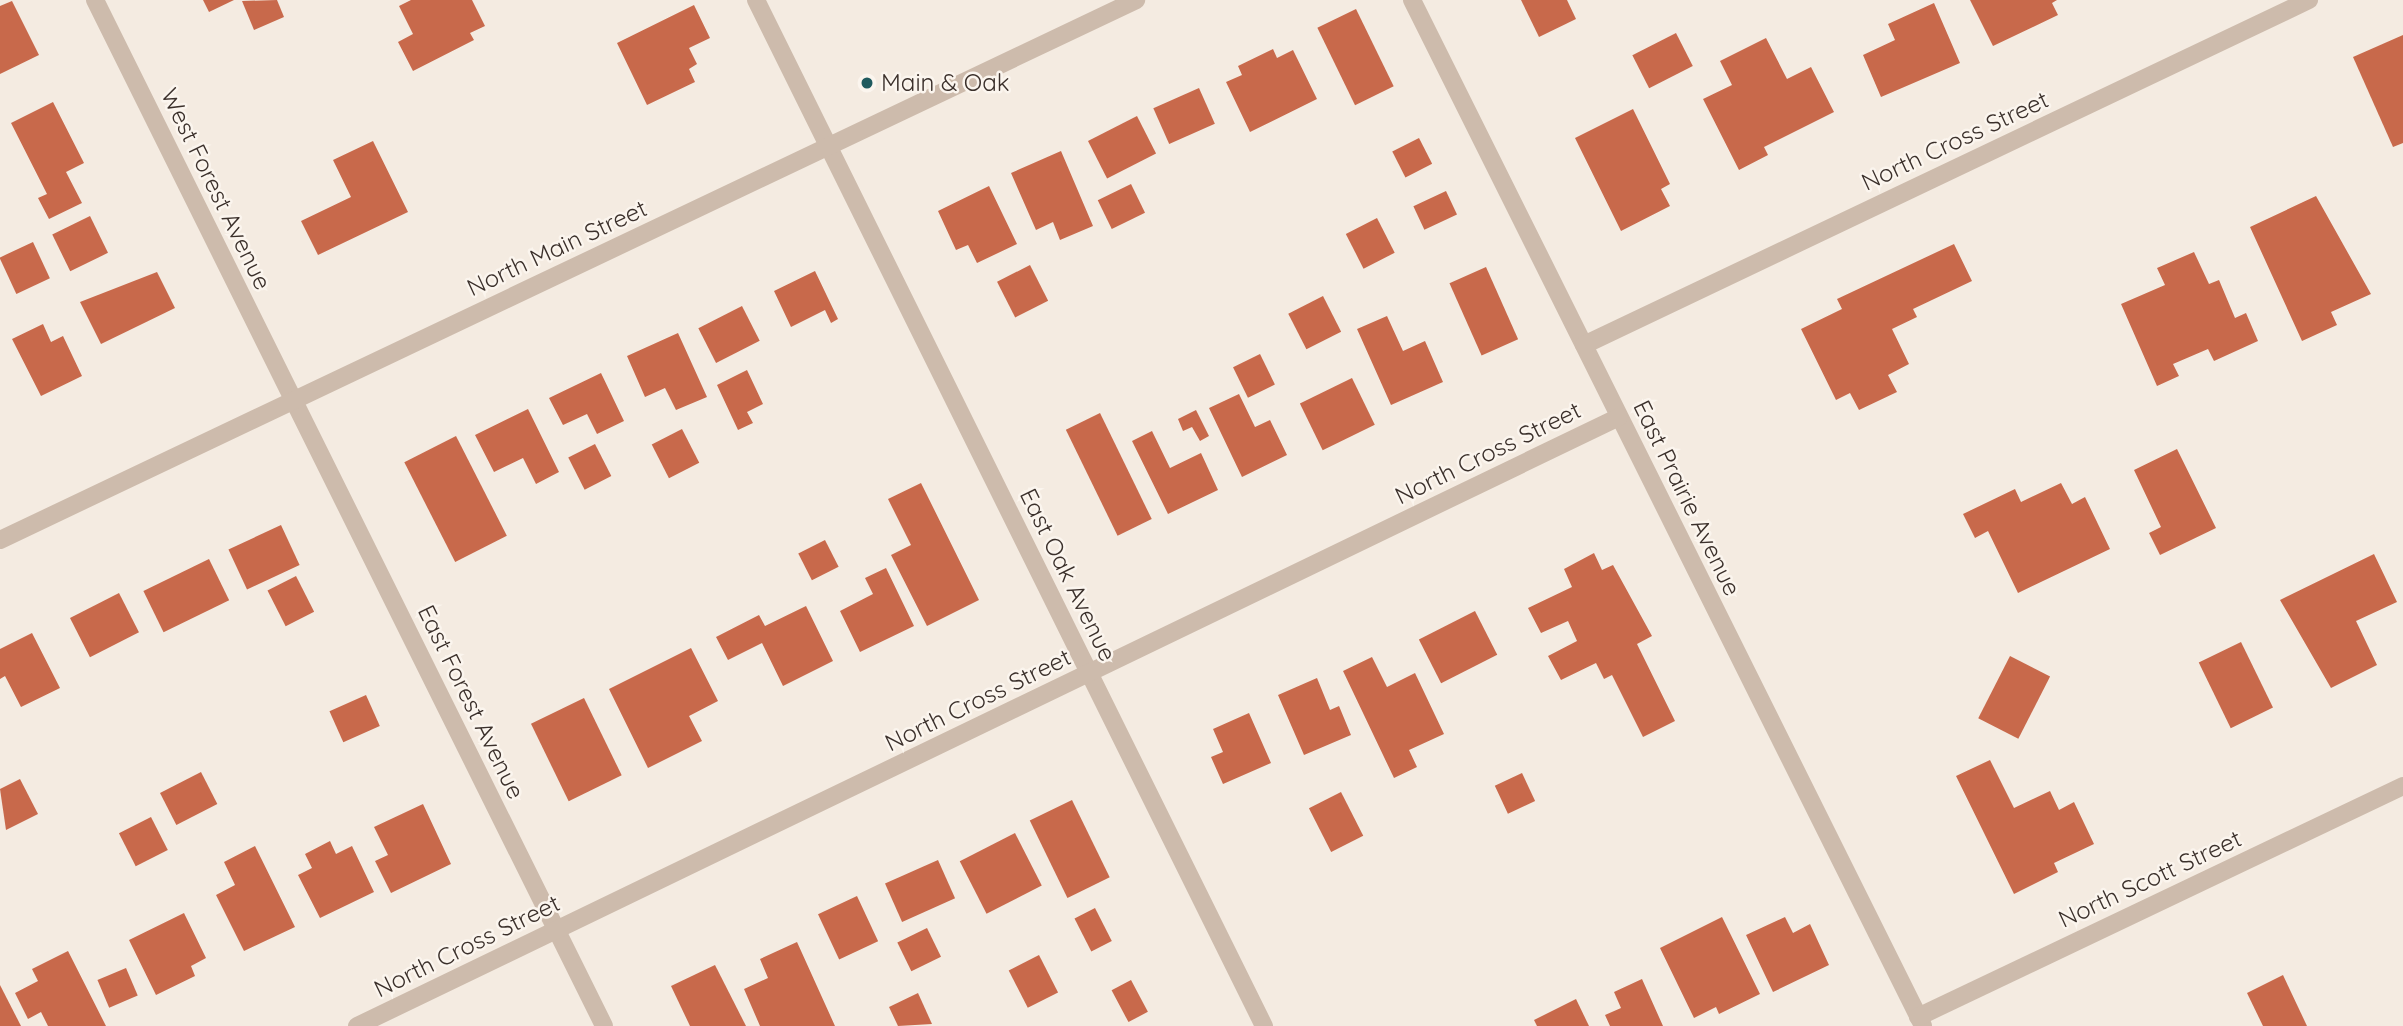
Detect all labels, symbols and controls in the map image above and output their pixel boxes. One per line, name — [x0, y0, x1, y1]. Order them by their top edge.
place label: Main & Oak — [881, 69, 1010, 97]
marker: Main & Oak — [859, 75, 875, 91]
street label: West Forest Avenue — [155, 84, 277, 294]
street label: North Cross Street — [1857, 85, 2053, 197]
street label: North Main Street — [463, 194, 651, 302]
street label: North Cross Street — [1390, 396, 1586, 510]
street label: East Prairie Avenue — [1627, 396, 1747, 600]
street label: East Oak Avenue — [1014, 484, 1122, 666]
street label: East Forest Avenue — [412, 600, 530, 804]
street label: North Cross Street — [880, 643, 1076, 757]
street label: North Scott Street — [2054, 824, 2246, 934]
street label: North Cross Street — [369, 889, 565, 1003]

